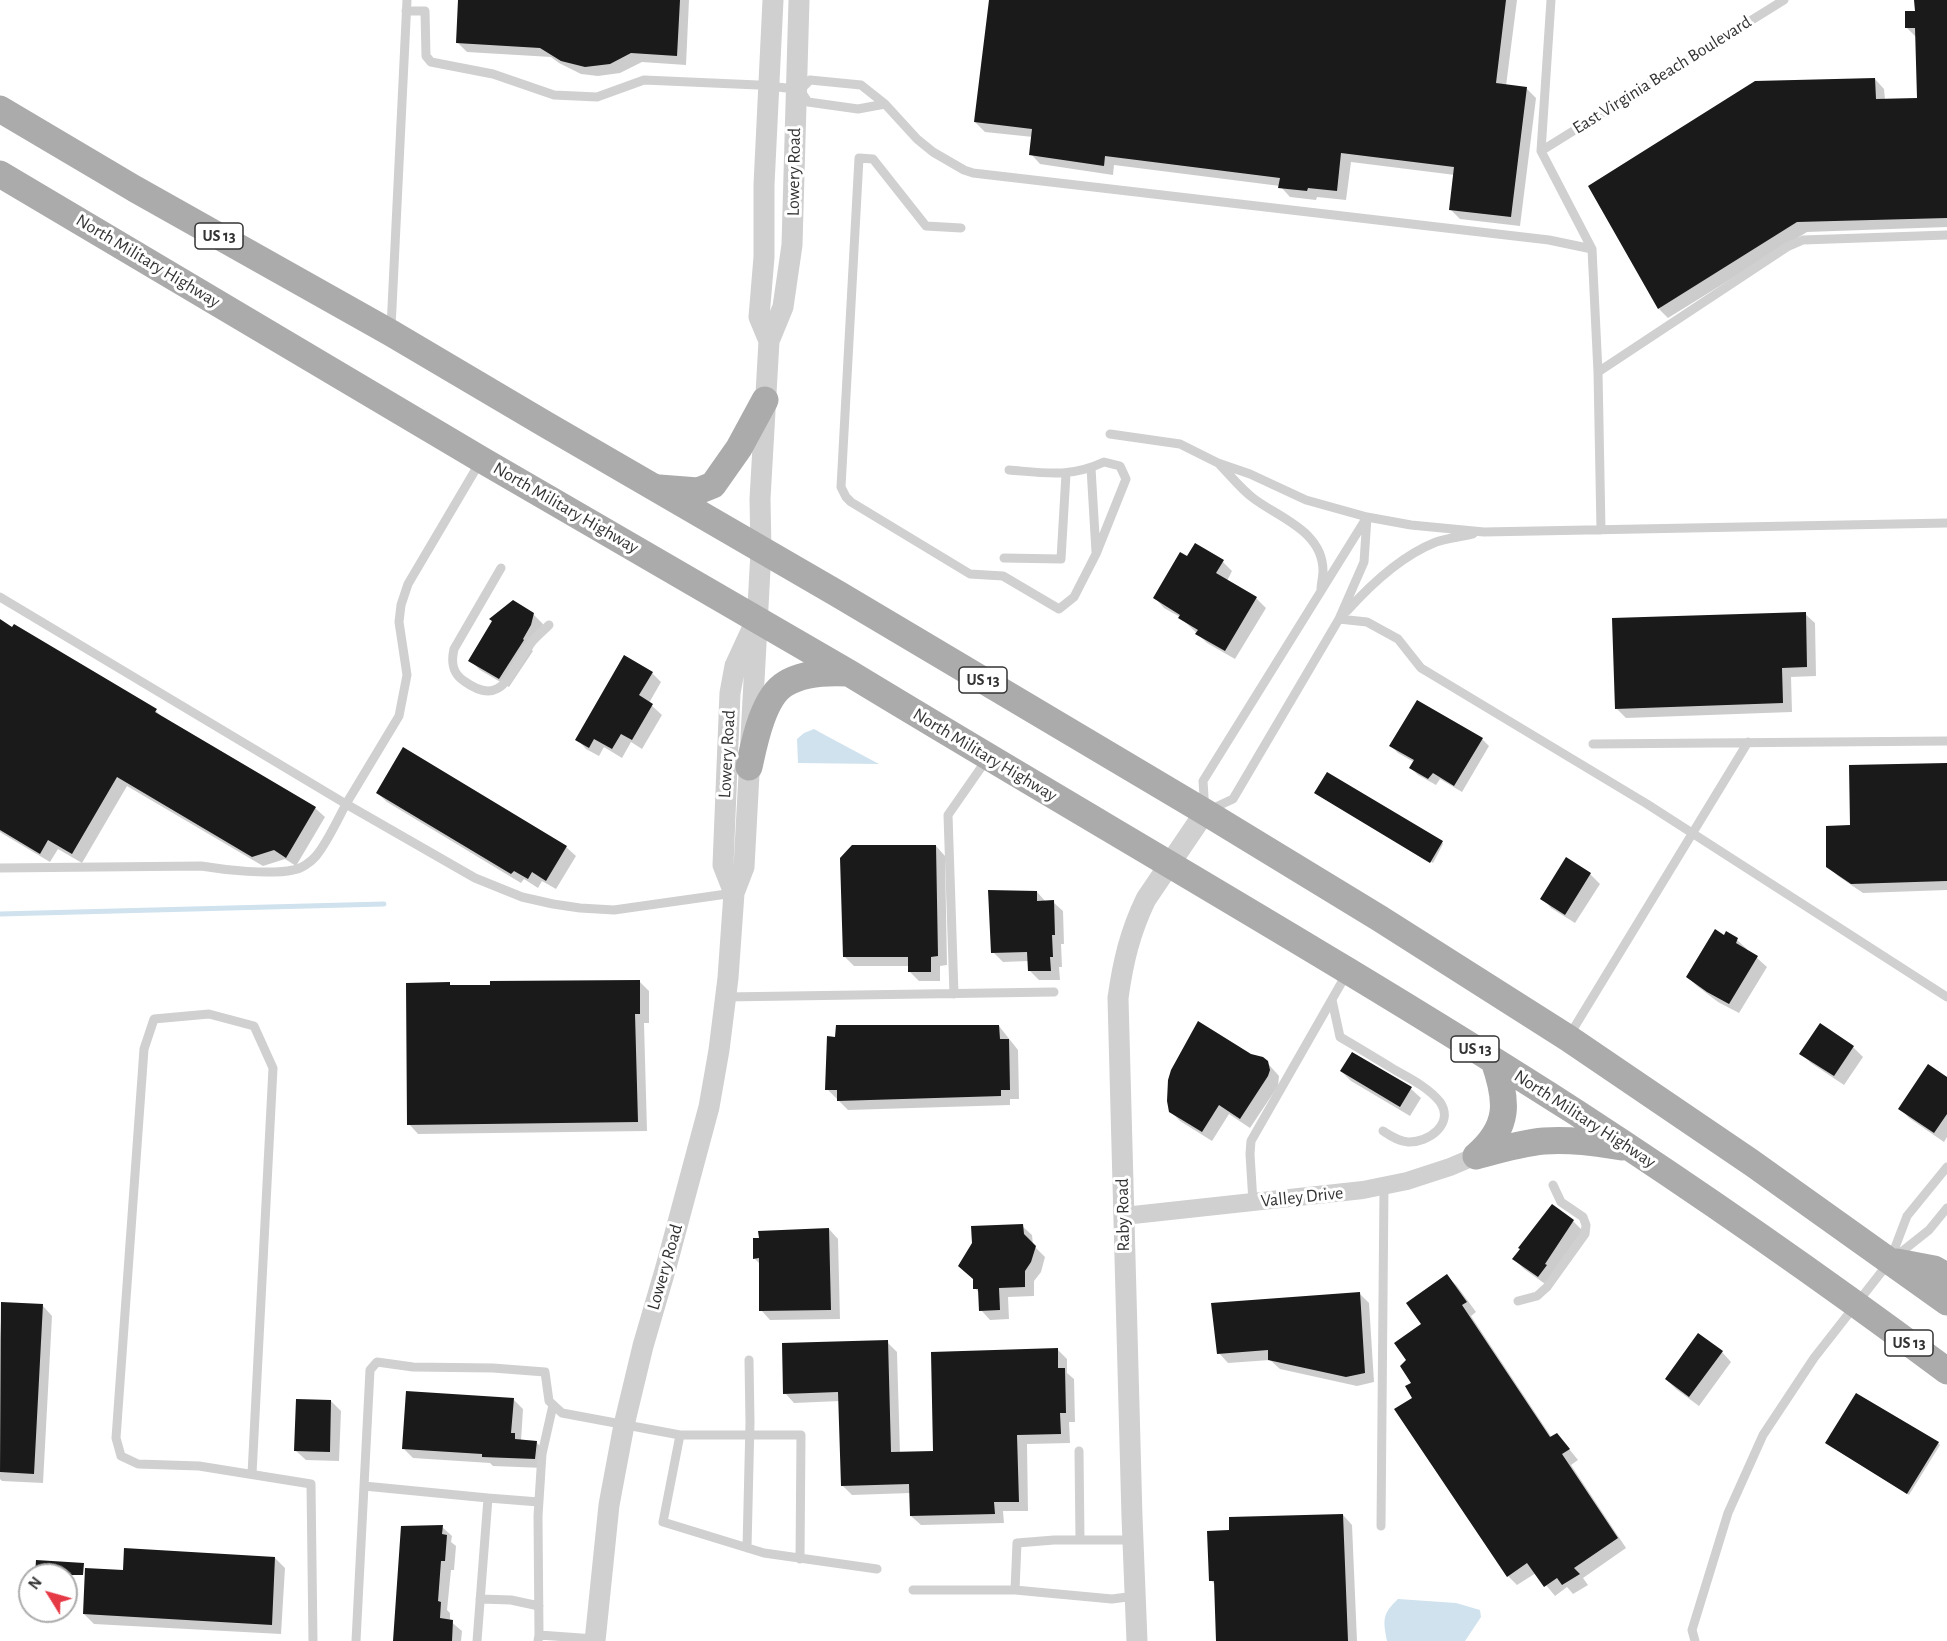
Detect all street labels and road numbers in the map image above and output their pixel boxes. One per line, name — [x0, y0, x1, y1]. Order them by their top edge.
street label: East Virginia Beach Boulevard — [1569, 11, 1755, 139]
street label: Lowery Road — [782, 128, 806, 216]
street label: North Military Highway — [72, 209, 224, 313]
road number: US 13 — [195, 223, 243, 249]
street label: North Military Highway — [489, 458, 643, 558]
road number: US 13 — [959, 667, 1007, 693]
street label: North Military Highway — [909, 703, 1061, 807]
street label: Lowery Road — [714, 709, 740, 799]
road number: US 13 — [1451, 1036, 1499, 1062]
street label: North Military Highway — [1510, 1065, 1660, 1173]
street label: Raby Road — [1112, 1178, 1134, 1252]
street label: Valley Drive — [1260, 1182, 1344, 1212]
street label: Lowery Road — [642, 1221, 688, 1313]
road number: US 13 — [1885, 1330, 1933, 1356]

